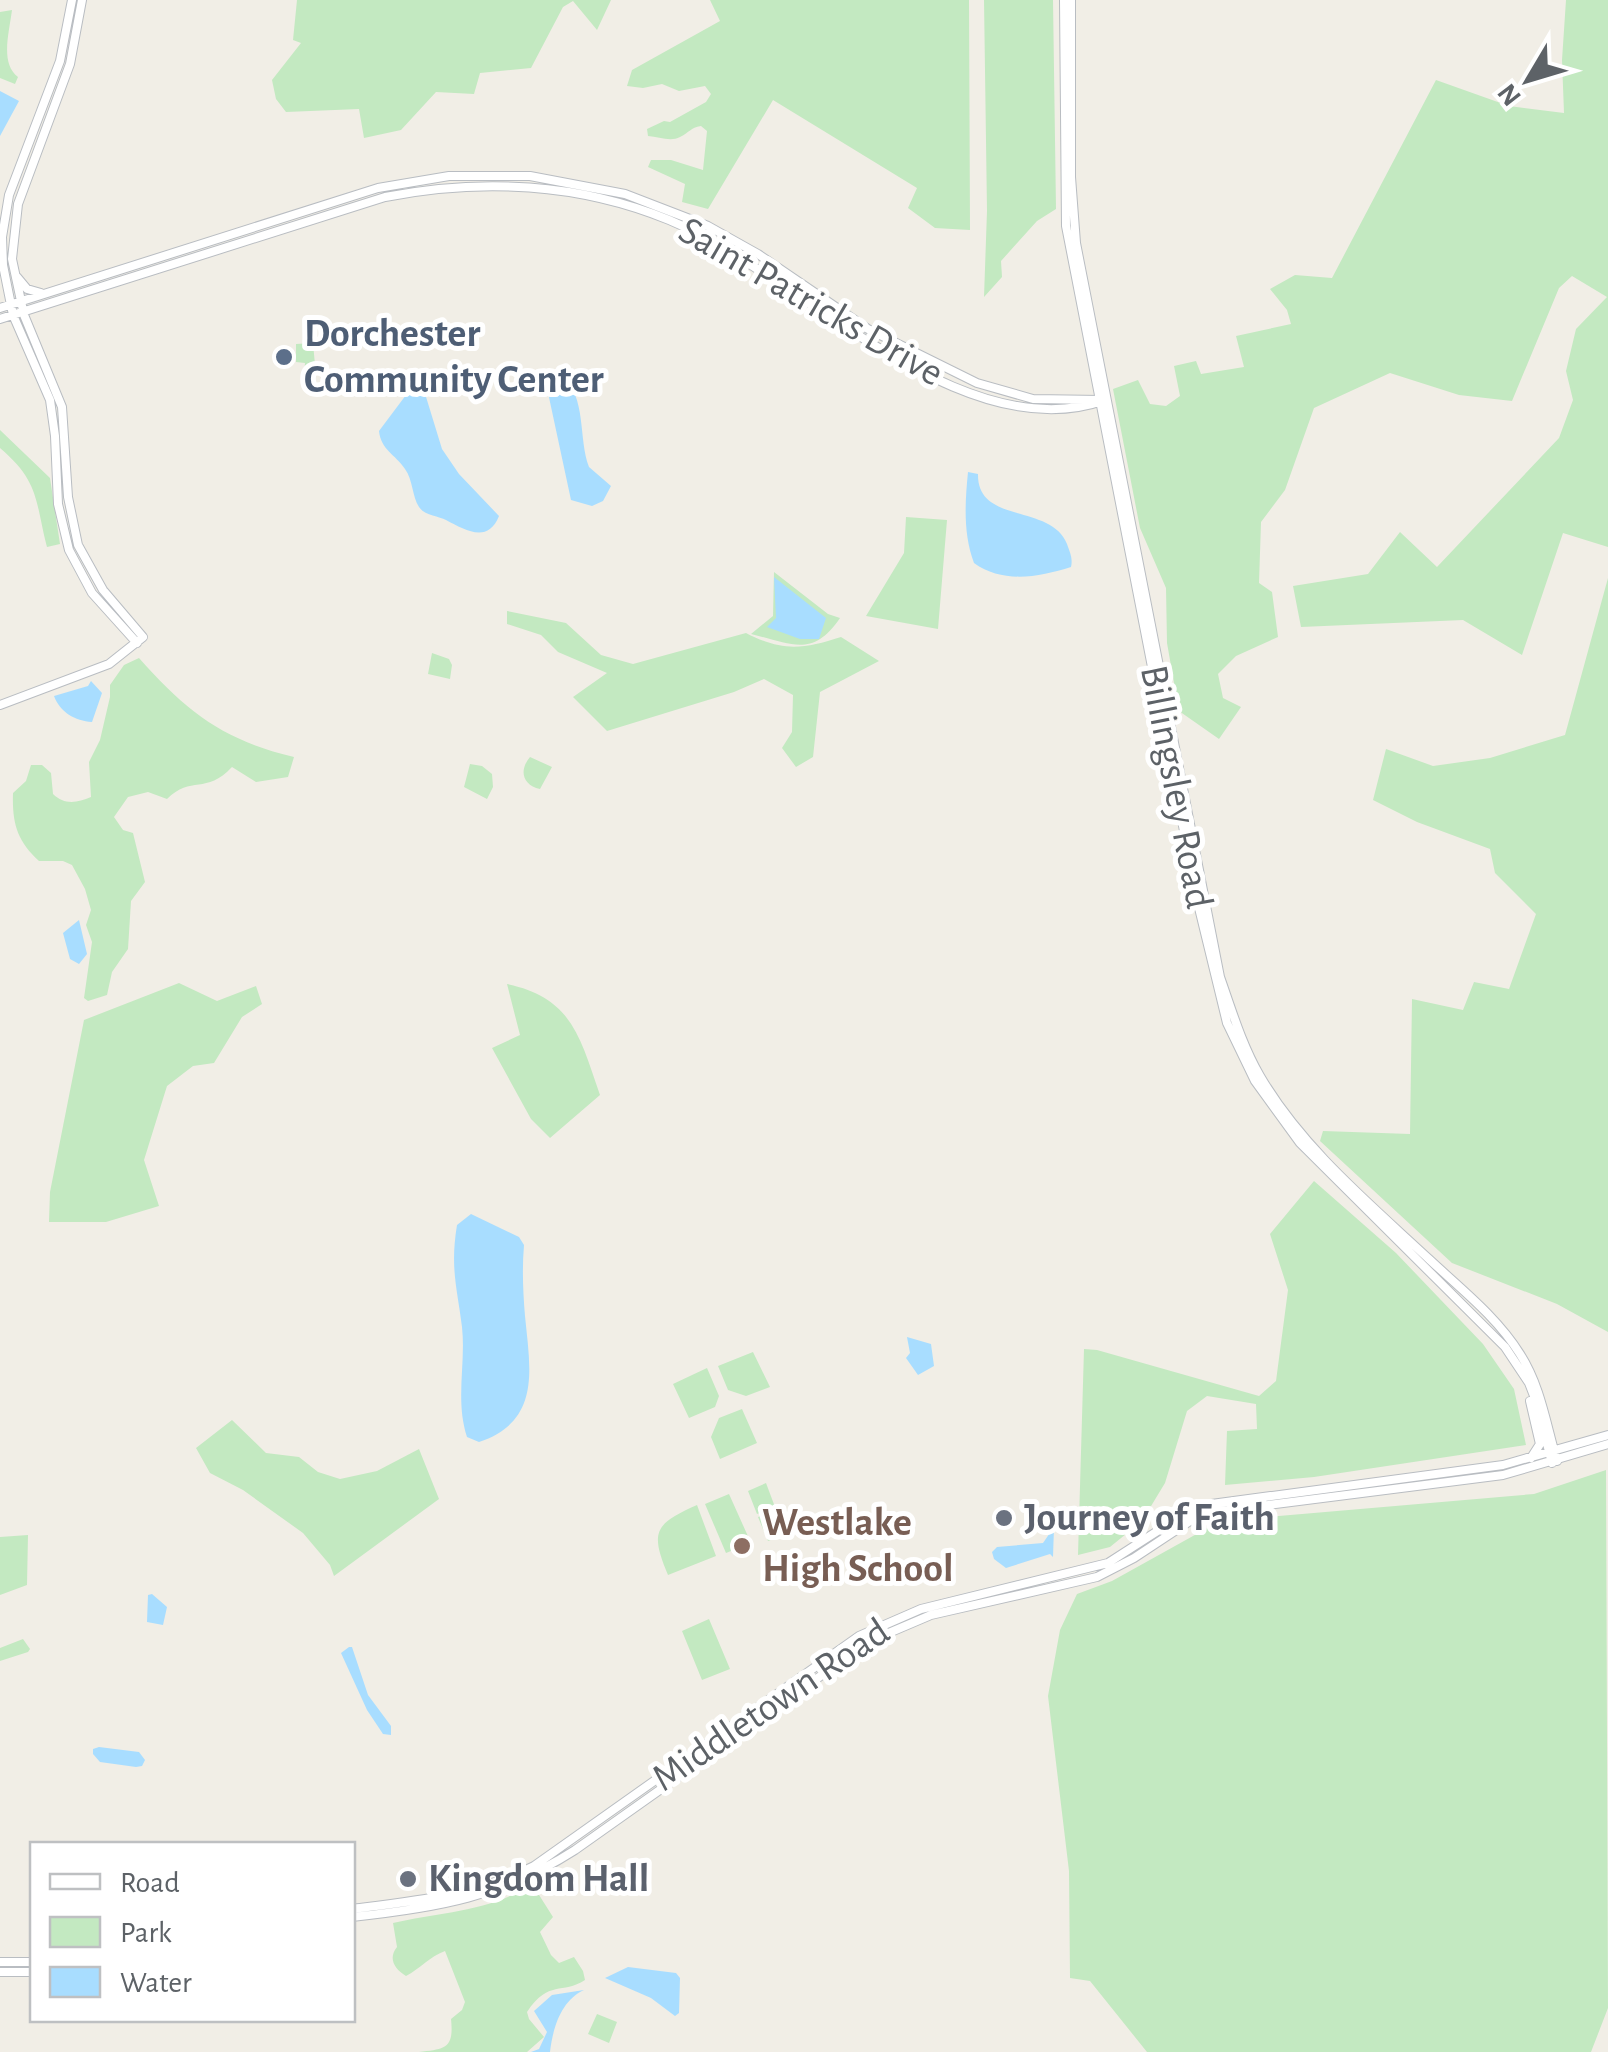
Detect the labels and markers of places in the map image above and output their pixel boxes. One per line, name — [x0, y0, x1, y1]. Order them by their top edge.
place label: Dorchester Community Center — [304, 314, 604, 400]
marker: Dorchester Community Center — [273, 346, 295, 368]
place label: Journey of Faith — [1024, 1498, 1275, 1538]
place label: Westlake High School — [762, 1503, 954, 1589]
marker: Journey of Faith — [993, 1507, 1015, 1529]
marker: Westlake High School — [731, 1535, 753, 1557]
place label: Kingdom Hall — [428, 1859, 649, 1899]
marker: Kingdom Hall — [397, 1868, 419, 1890]

